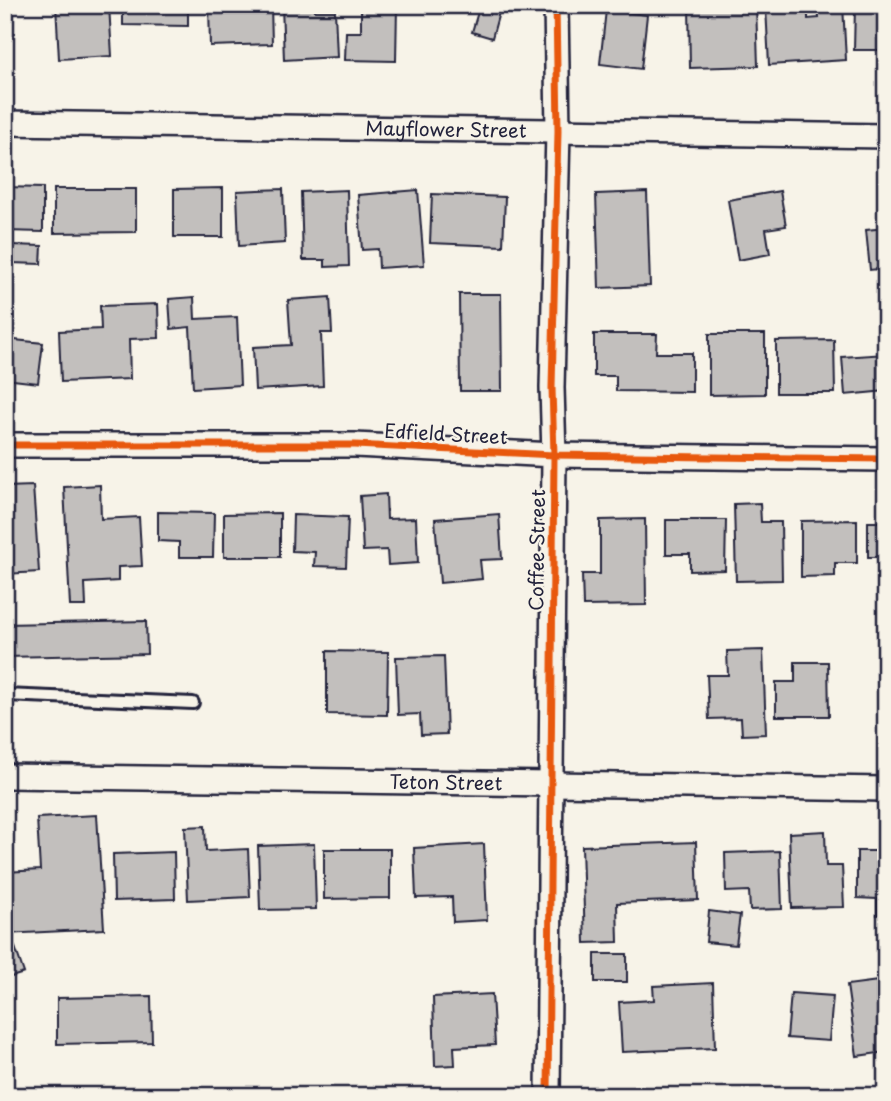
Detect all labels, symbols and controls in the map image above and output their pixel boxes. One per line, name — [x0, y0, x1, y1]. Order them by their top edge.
street label: Mayflower Street — [365, 113, 527, 144]
street label: Edfield Street — [384, 416, 509, 450]
street label: Coffee Street — [521, 489, 551, 611]
street label: Teton Street — [389, 767, 503, 796]

